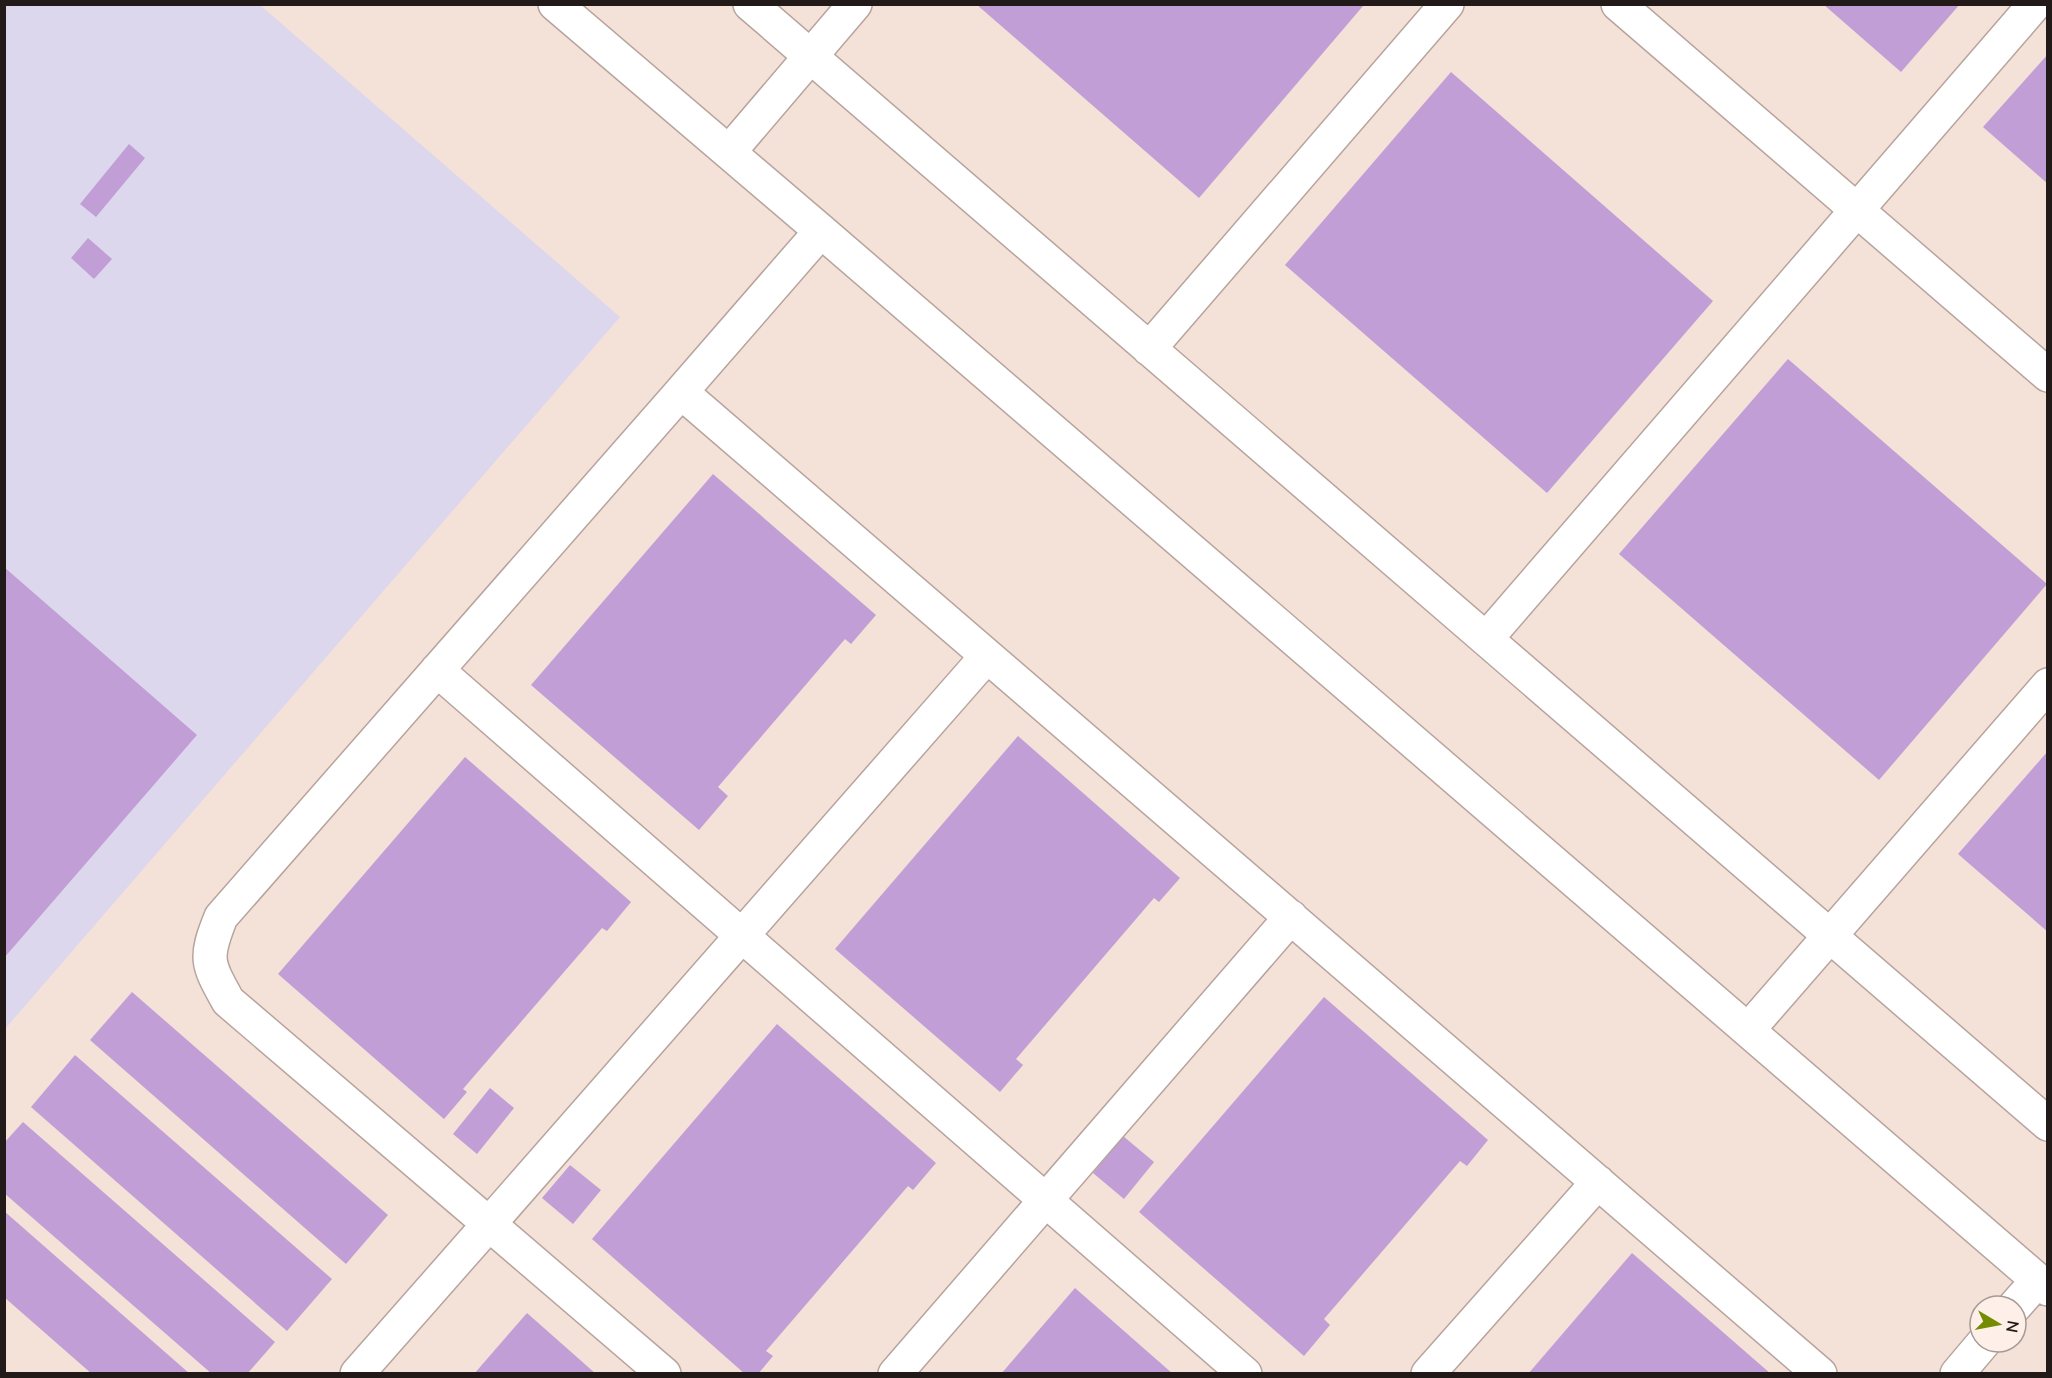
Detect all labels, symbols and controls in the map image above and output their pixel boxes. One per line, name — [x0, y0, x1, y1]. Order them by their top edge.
north arrow — [1968, 1294, 2028, 1354]
text: N — [2000, 1319, 2024, 1334]

